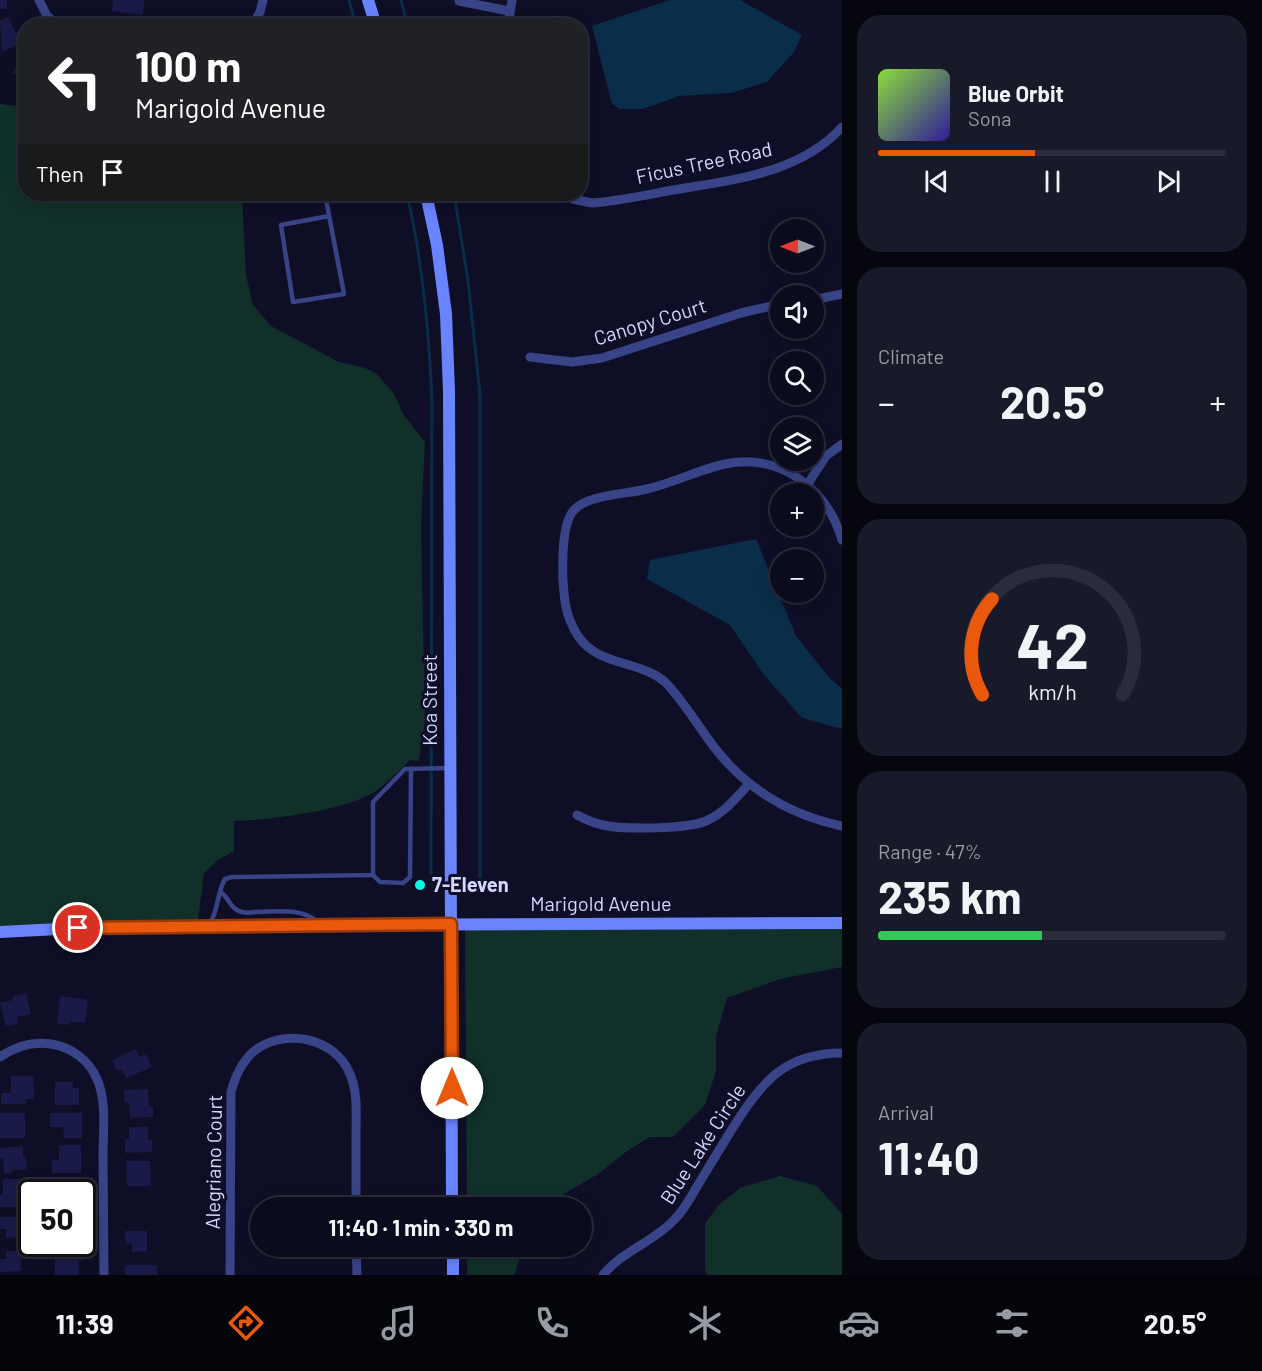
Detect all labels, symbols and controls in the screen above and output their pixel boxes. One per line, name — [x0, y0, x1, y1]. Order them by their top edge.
text: 100 m — [135, 40, 241, 90]
icon: left — [36, 42, 114, 120]
text: Blue Orbit — [968, 80, 1064, 106]
text: Marigold Avenue — [135, 91, 326, 123]
text: Sona — [968, 106, 1012, 130]
street label: Ficus Tree Road — [634, 136, 774, 188]
icon: arrive — [96, 156, 129, 189]
text: Then — [36, 160, 84, 186]
icon: previous — [920, 165, 953, 198]
icon: pause — [1036, 165, 1069, 198]
icon: next — [1152, 165, 1185, 198]
north arrow — [770, 219, 824, 273]
map controls — [770, 219, 824, 603]
button: sound — [770, 285, 824, 339]
street label: Canopy Court — [591, 293, 709, 350]
text: Climate — [878, 344, 944, 368]
button: search — [770, 351, 824, 405]
text: 20.5° — [1000, 374, 1104, 428]
text: − — [878, 382, 895, 422]
text: + — [1210, 382, 1226, 422]
button: layers — [770, 417, 824, 471]
button: + — [770, 483, 824, 537]
button: − — [770, 549, 824, 603]
text: 42 — [1016, 607, 1088, 681]
street label: Koa Street — [417, 654, 441, 746]
text: km/h — [1028, 679, 1076, 704]
text: Range · 47% — [878, 839, 982, 863]
text: 235 km — [878, 869, 1022, 923]
place label: 7-Eleven — [432, 872, 509, 896]
marker: 7-Eleven — [413, 878, 427, 892]
street label: Marigold Avenue — [530, 891, 672, 915]
pin — [52, 902, 103, 953]
icon: arrive — [61, 911, 94, 944]
position arrow — [420, 1056, 484, 1120]
street label: Blue Lake Circle — [654, 1079, 750, 1208]
street label: Alegriano Court — [200, 1094, 226, 1230]
text: Arrival — [878, 1100, 934, 1124]
text: 11:40 — [878, 1130, 979, 1184]
speed limit sign: 50 — [18, 1179, 96, 1257]
text: 11:40 · 1 min · 330 m — [329, 1214, 513, 1240]
icon: directions — [225, 1302, 267, 1344]
icon: music — [378, 1302, 420, 1344]
icon: phone — [531, 1302, 573, 1344]
icon: climate — [684, 1302, 726, 1344]
icon: car — [838, 1302, 880, 1344]
icon: filters — [991, 1302, 1033, 1344]
text: 11:39 — [56, 1307, 114, 1339]
text: 20.5° — [1144, 1307, 1206, 1339]

